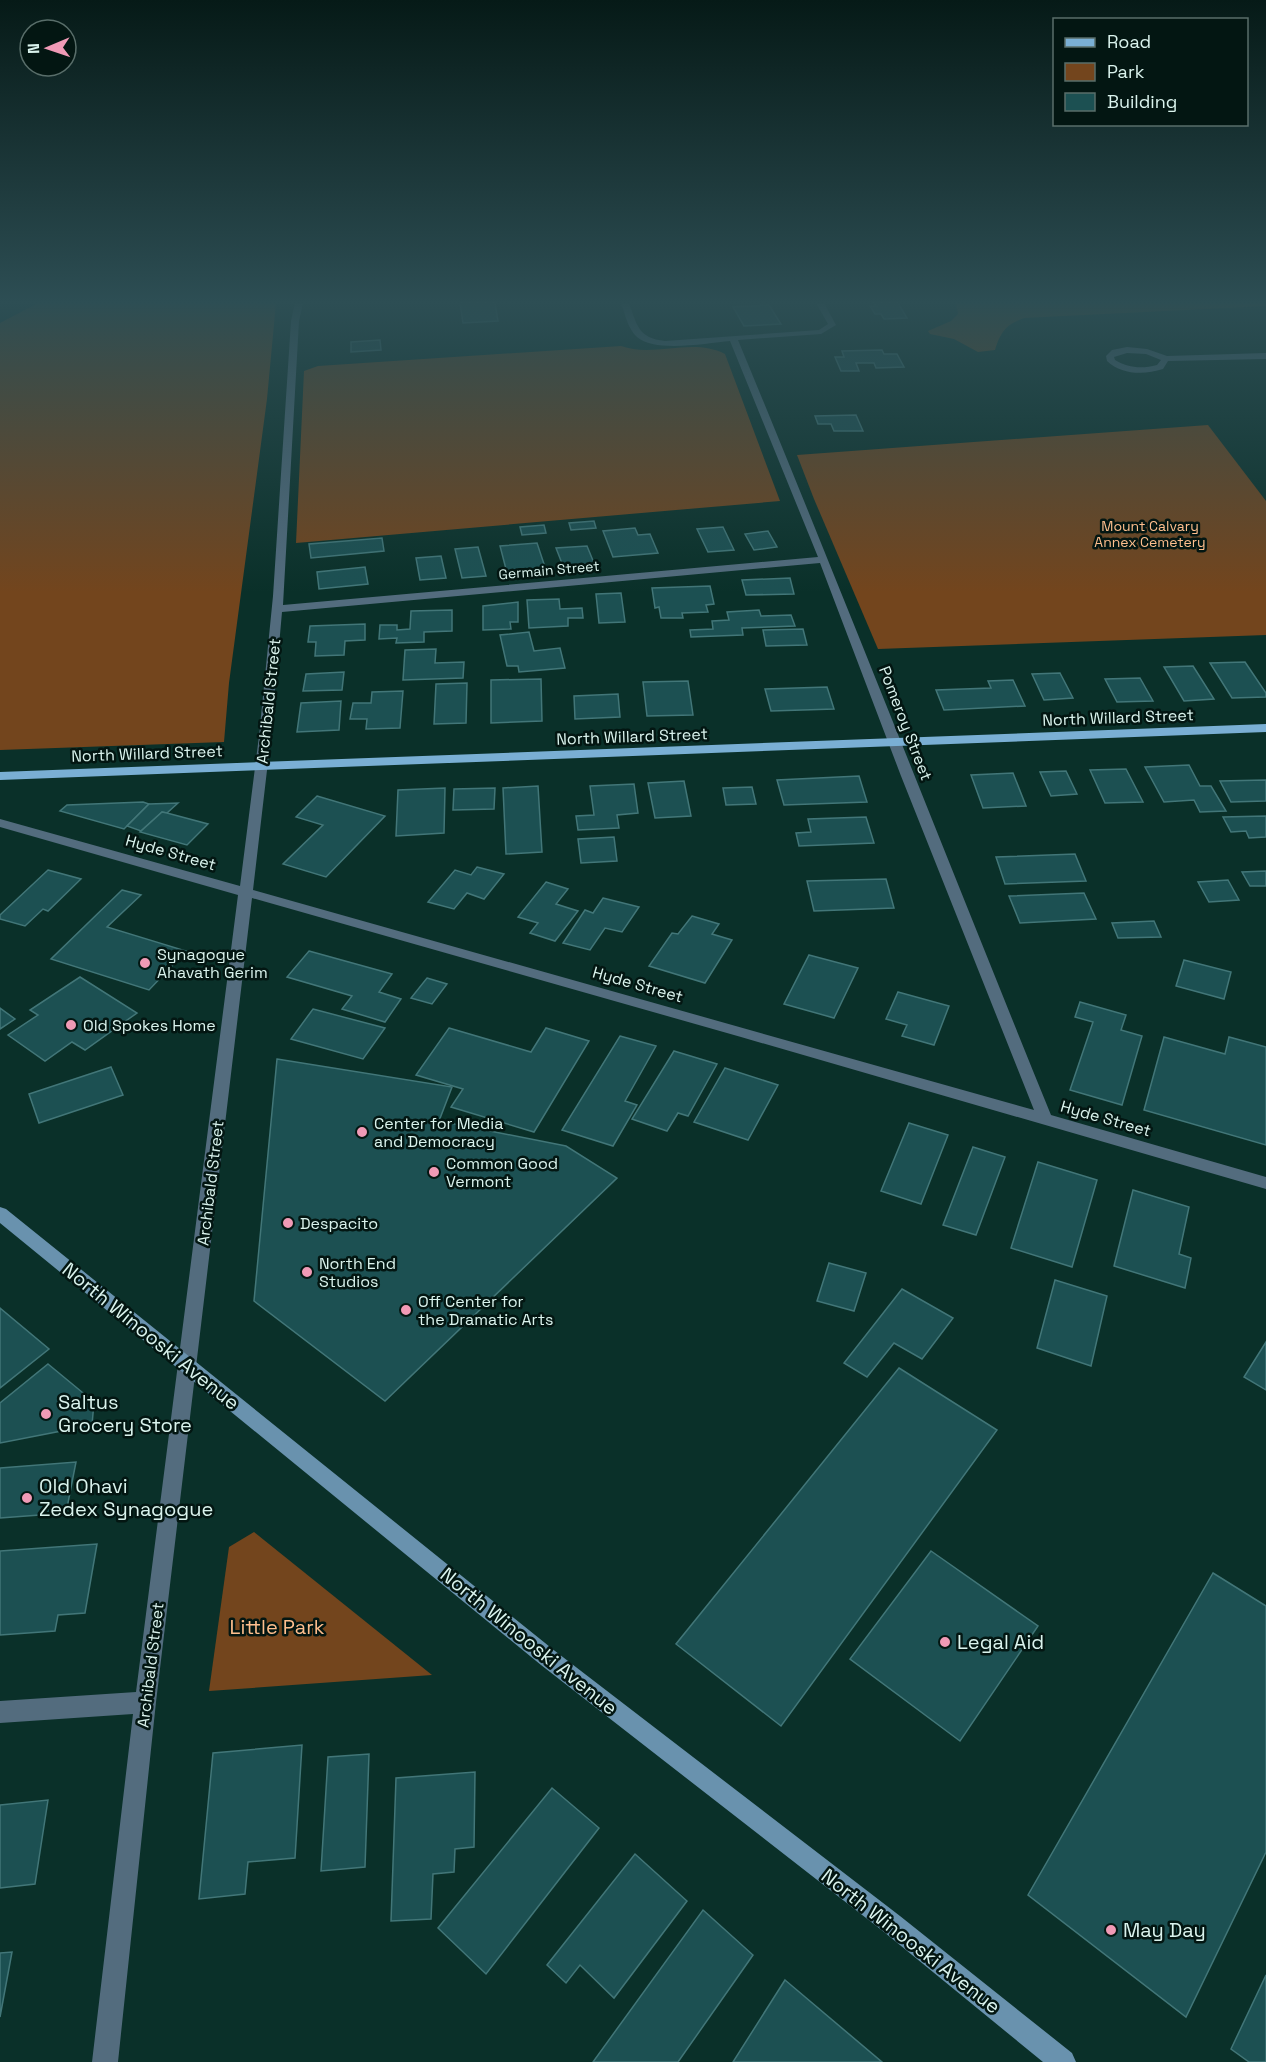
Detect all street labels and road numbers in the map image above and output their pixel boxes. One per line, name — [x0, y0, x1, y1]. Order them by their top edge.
street label: Germain Street — [498, 557, 600, 583]
street label: Archibald Street — [251, 637, 286, 765]
street label: Pomeroy Street — [874, 663, 937, 783]
street label: North Willard Street — [1042, 704, 1194, 731]
street label: North Willard Street — [556, 723, 708, 750]
street label: North Willard Street — [71, 740, 223, 767]
street label: Hyde Street — [123, 830, 218, 875]
street label: Hyde Street — [590, 962, 685, 1007]
street label: Hyde Street — [1058, 1096, 1153, 1141]
street label: Archibald Street — [192, 1119, 229, 1247]
street label: North Winooski Avenue — [57, 1256, 245, 1416]
street label: North Winooski Avenue — [435, 1561, 623, 1721]
street label: Archibald Street — [132, 1601, 169, 1729]
street label: North Winooski Avenue — [816, 1863, 1006, 2019]

